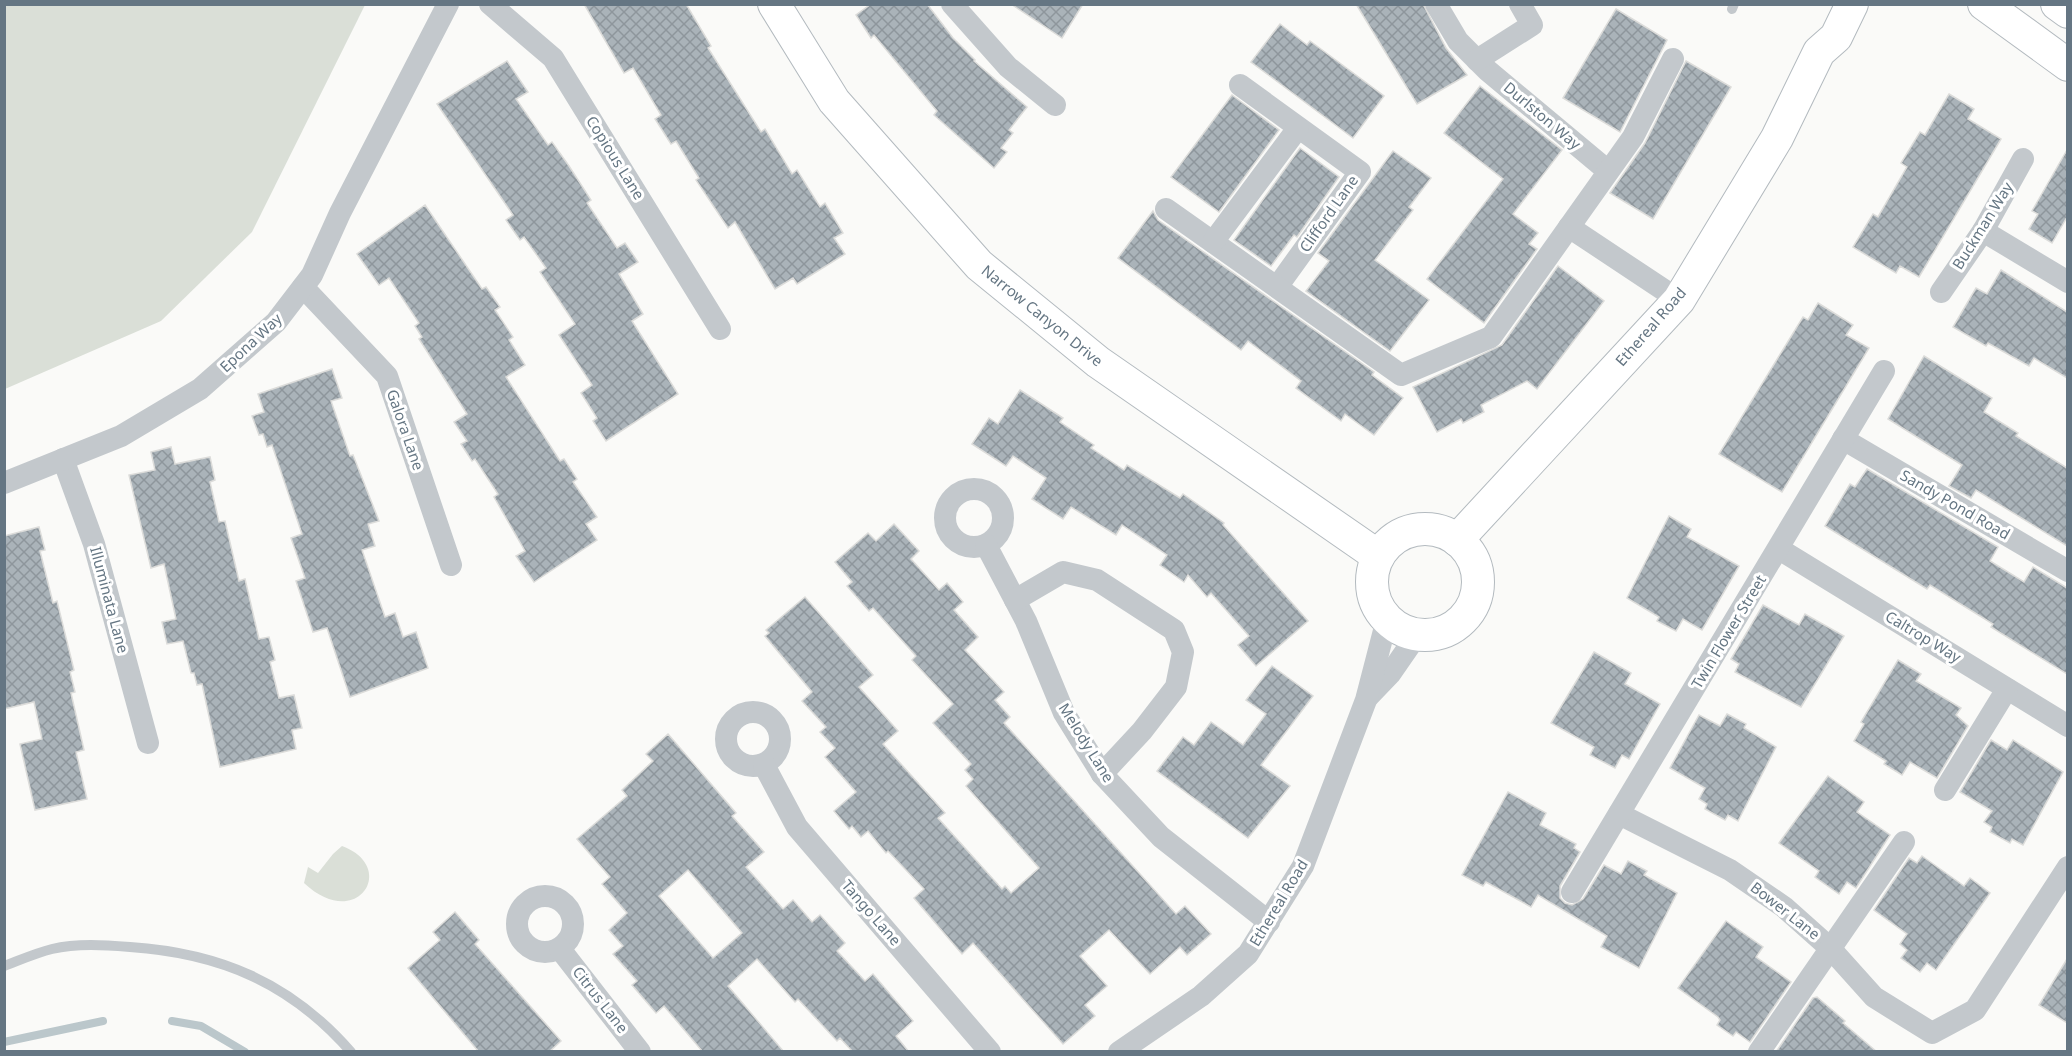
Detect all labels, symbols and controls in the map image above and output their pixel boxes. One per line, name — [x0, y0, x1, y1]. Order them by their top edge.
street label: Durlston Way — [1500, 77, 1586, 154]
street label: Copious Lane — [582, 112, 650, 203]
street label: Clifford Lane — [1294, 171, 1362, 256]
street label: Buckman Way — [1947, 178, 2017, 273]
street label: Narrow Canyon Drive — [978, 260, 1107, 370]
street label: Ethereal Road — [1611, 283, 1690, 370]
street label: Epona Way — [215, 308, 286, 376]
street label: Galora Lane — [383, 386, 429, 473]
street label: Sandy Pond Road — [1897, 465, 2014, 544]
street label: Illuminata Lane — [86, 544, 134, 655]
street label: Twin Flower Street — [1686, 570, 1770, 692]
street label: Caltrop Way — [1882, 606, 1965, 667]
street label: Melody Lane — [1055, 699, 1119, 786]
street label: Ethereal Road — [1244, 855, 1312, 950]
street label: Tango Lane — [838, 875, 906, 949]
street label: Bower Lane — [1747, 877, 1824, 944]
street label: Citrus Lane — [568, 962, 633, 1037]

